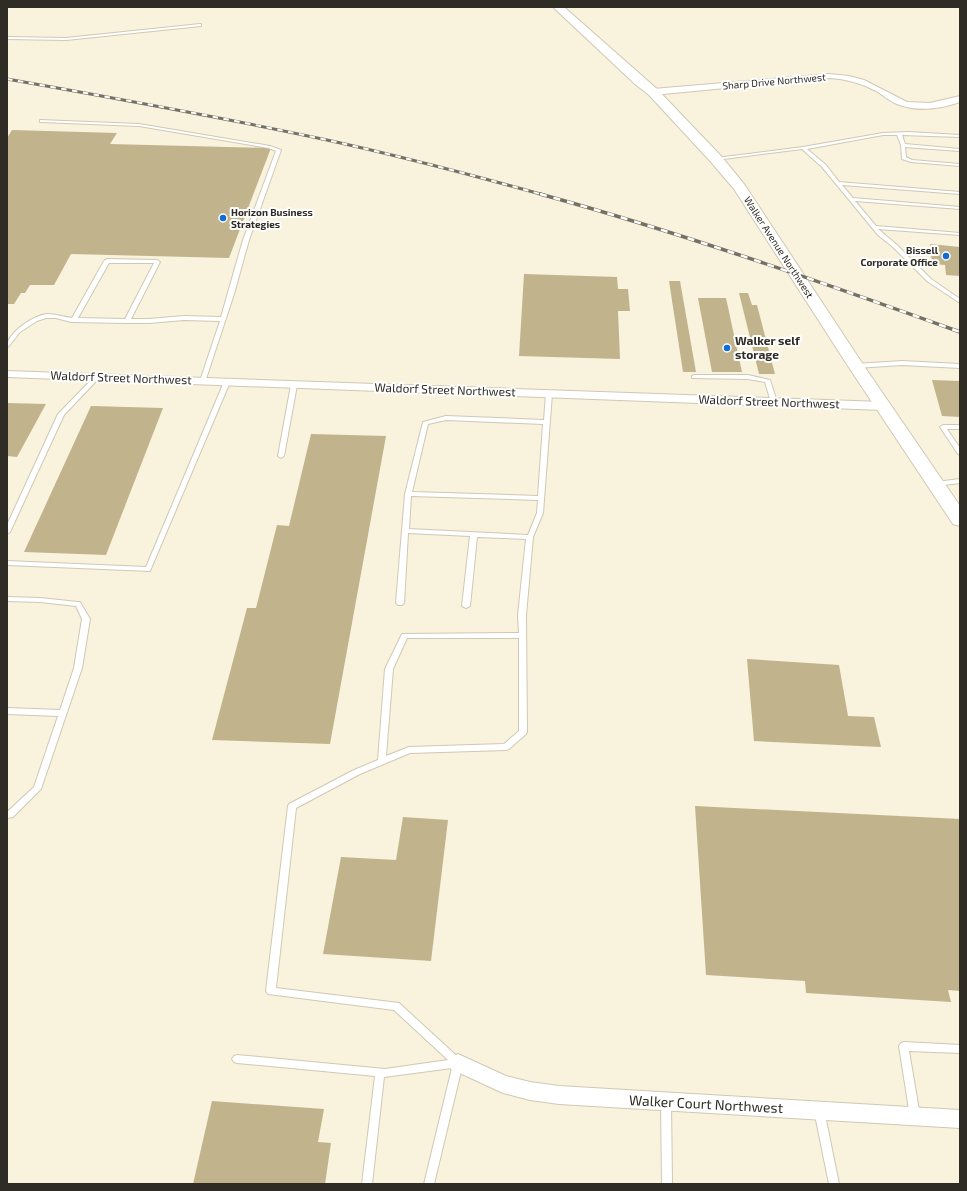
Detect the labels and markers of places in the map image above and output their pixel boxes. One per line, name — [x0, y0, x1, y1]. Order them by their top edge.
place label: Horizon Business Strategies — [231, 206, 313, 230]
marker: Horizon Business Strategies — [218, 213, 228, 223]
place label: Bissell Corporate Office — [861, 244, 939, 268]
marker: Bissell Corporate Office — [941, 251, 951, 261]
place label: Walker self storage — [735, 333, 801, 361]
marker: Walker self storage — [722, 343, 732, 353]

